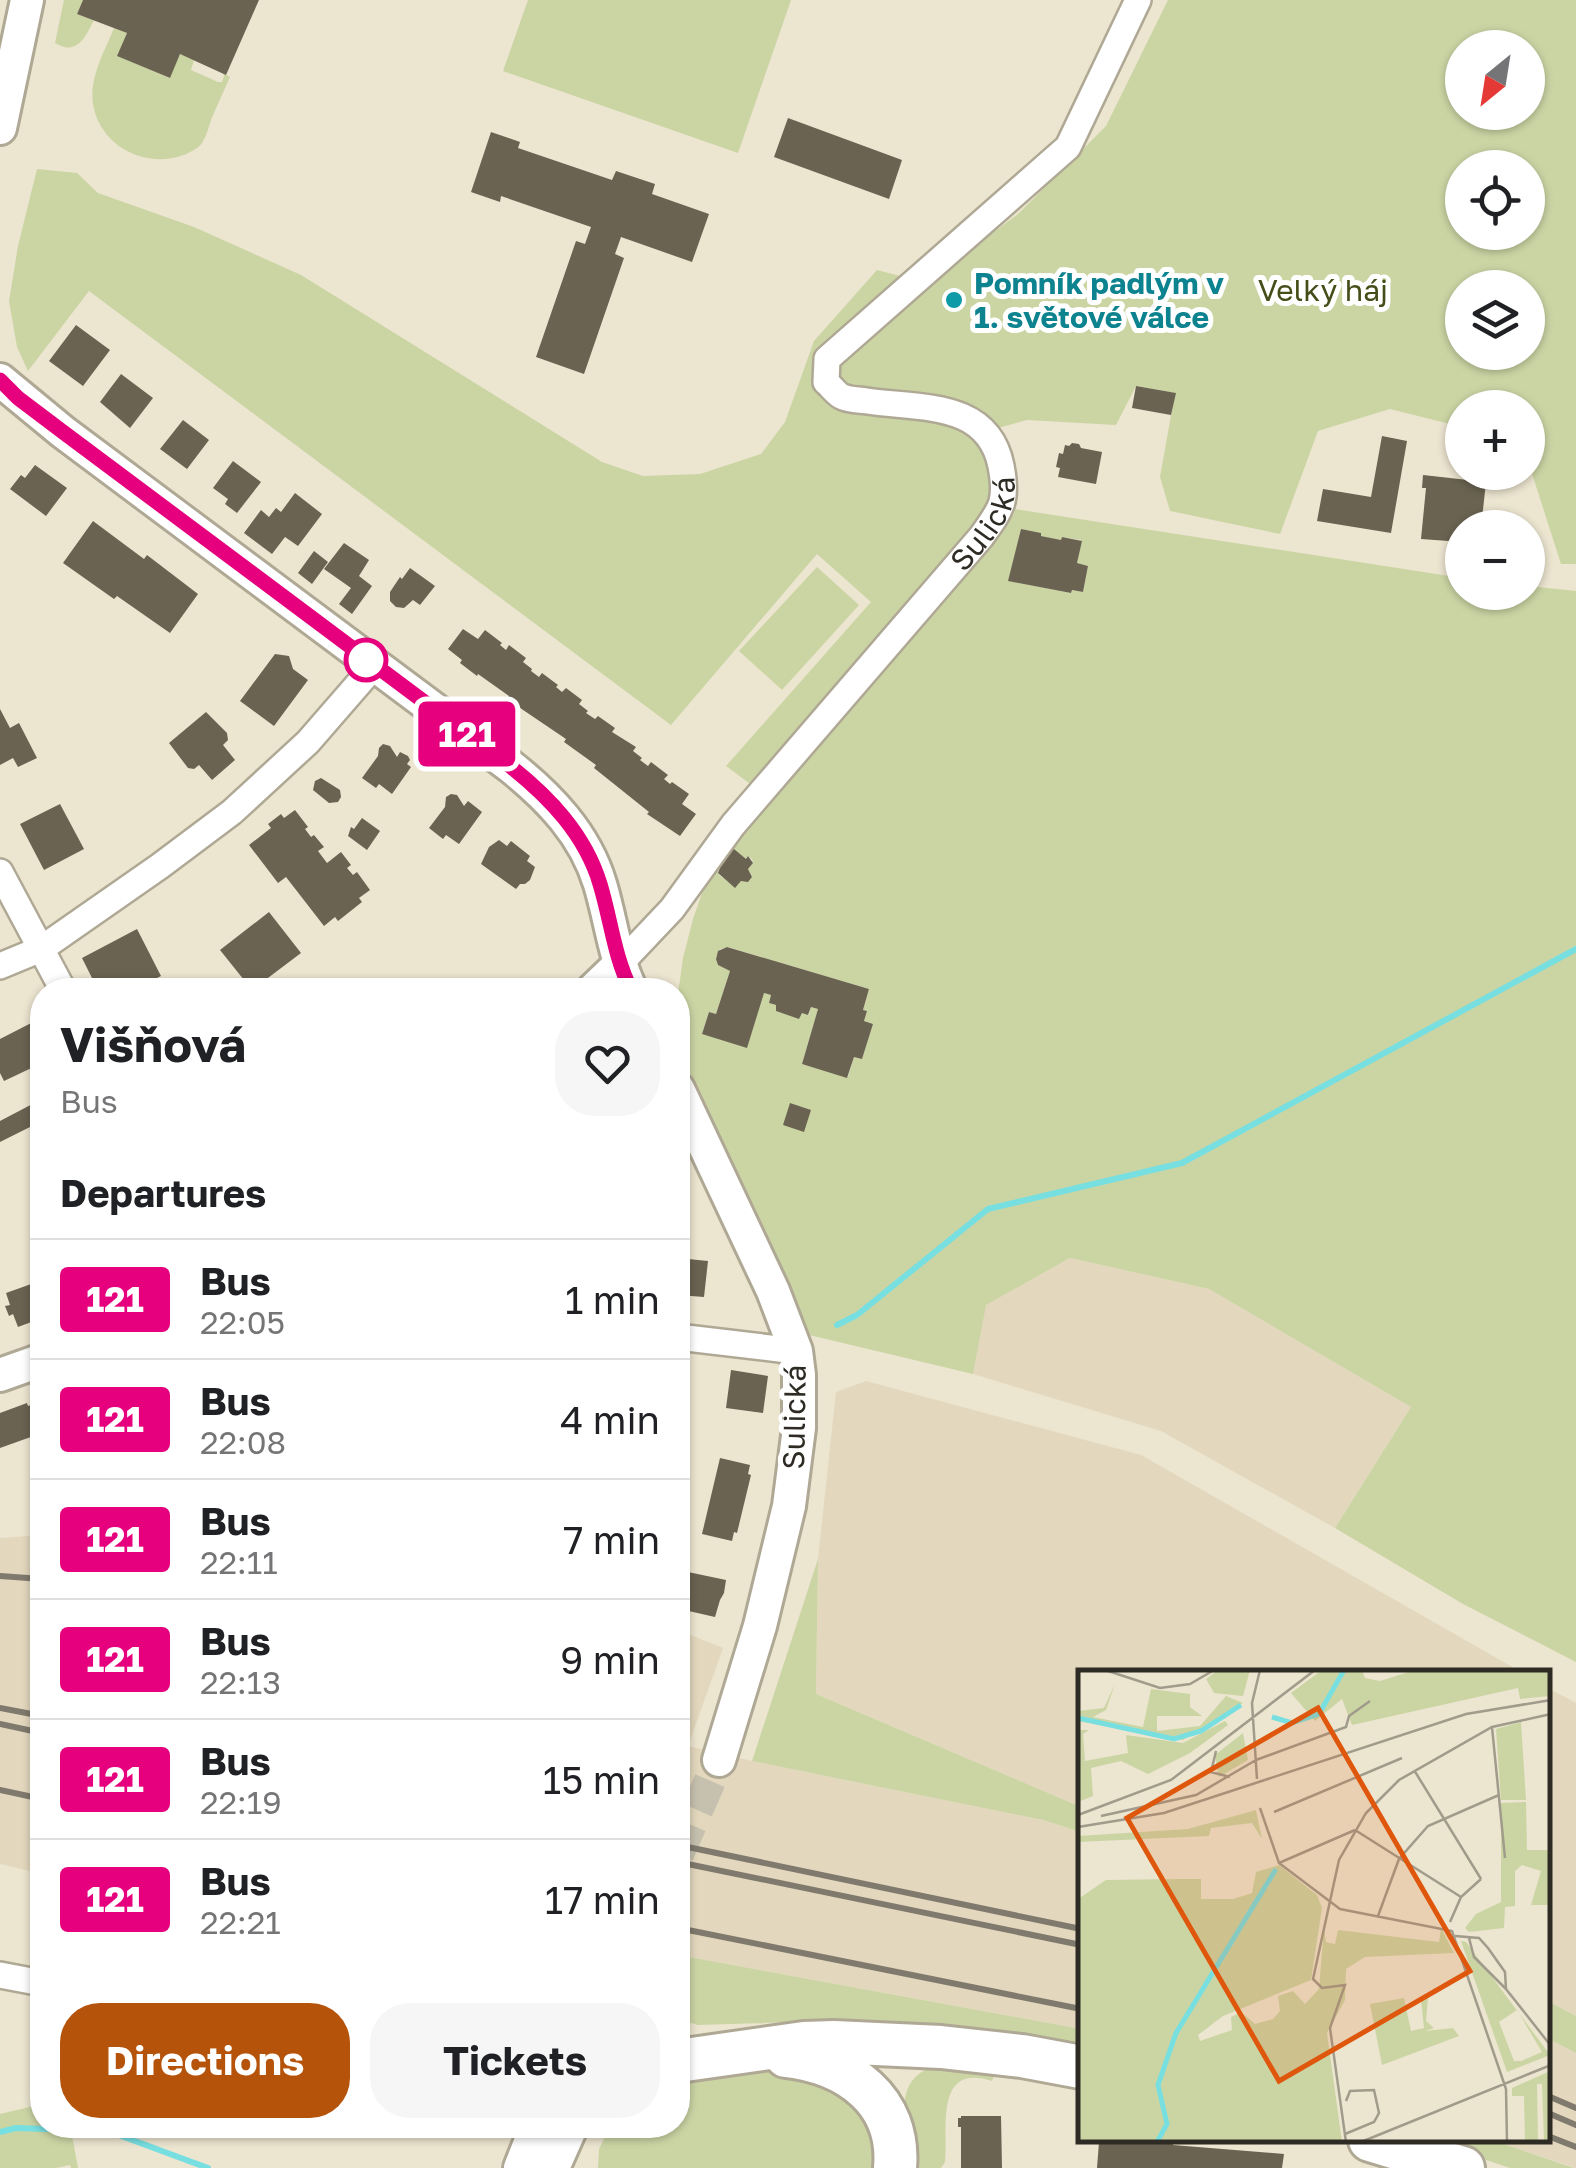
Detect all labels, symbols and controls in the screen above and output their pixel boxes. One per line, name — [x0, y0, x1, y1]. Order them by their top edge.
north arrow — [1445, 30, 1545, 130]
map controls — [1445, 30, 1545, 610]
button: locate — [1445, 150, 1545, 250]
place label: Pomník padlým v 1. světové válce — [974, 265, 1224, 335]
button: layers — [1445, 270, 1545, 370]
park label: Velký háj — [1258, 272, 1388, 308]
marker: Pomník padlým v 1. světové válce — [943, 289, 965, 311]
button: + — [1445, 390, 1545, 490]
street label: Sulická — [942, 476, 1022, 578]
button: − — [1445, 510, 1545, 610]
unlabelled marker — [345, 639, 387, 681]
line badge: 121 — [410, 702, 524, 766]
text: 121 — [438, 713, 496, 755]
button: heart — [555, 1011, 660, 1116]
text: Višňová — [60, 1015, 246, 1073]
text: Bus — [60, 1082, 118, 1120]
text: Departures — [60, 1170, 266, 1215]
text: Bus — [200, 1258, 271, 1303]
text: 1 min — [565, 1277, 660, 1322]
text: 121 — [86, 1278, 144, 1320]
text: 22:05 — [200, 1303, 285, 1341]
street label: Sulická — [775, 1364, 813, 1470]
text: Bus — [200, 1378, 271, 1423]
text: 4 min — [560, 1397, 660, 1442]
text: 121 — [86, 1398, 144, 1440]
text: 22:08 — [200, 1423, 286, 1461]
text: Bus — [200, 1498, 271, 1543]
text: 7 min — [563, 1517, 660, 1562]
text: 121 — [86, 1518, 144, 1560]
text: 22:11 — [200, 1543, 278, 1581]
text: Bus — [200, 1618, 271, 1663]
text: 9 min — [560, 1637, 660, 1682]
text: 121 — [86, 1638, 144, 1680]
text: 22:13 — [200, 1663, 281, 1701]
inset map — [1078, 1670, 1551, 2143]
text: Bus — [200, 1738, 271, 1783]
text: 15 min — [543, 1757, 660, 1802]
text: 121 — [86, 1758, 144, 1800]
text: 22:19 — [200, 1783, 282, 1821]
text: Bus — [200, 1858, 271, 1903]
text: 17 min — [545, 1877, 660, 1922]
text: 121 — [86, 1878, 144, 1920]
text: 22:21 — [200, 1903, 281, 1941]
button: Directions — [60, 2003, 350, 2118]
button: Tickets — [370, 2003, 660, 2118]

